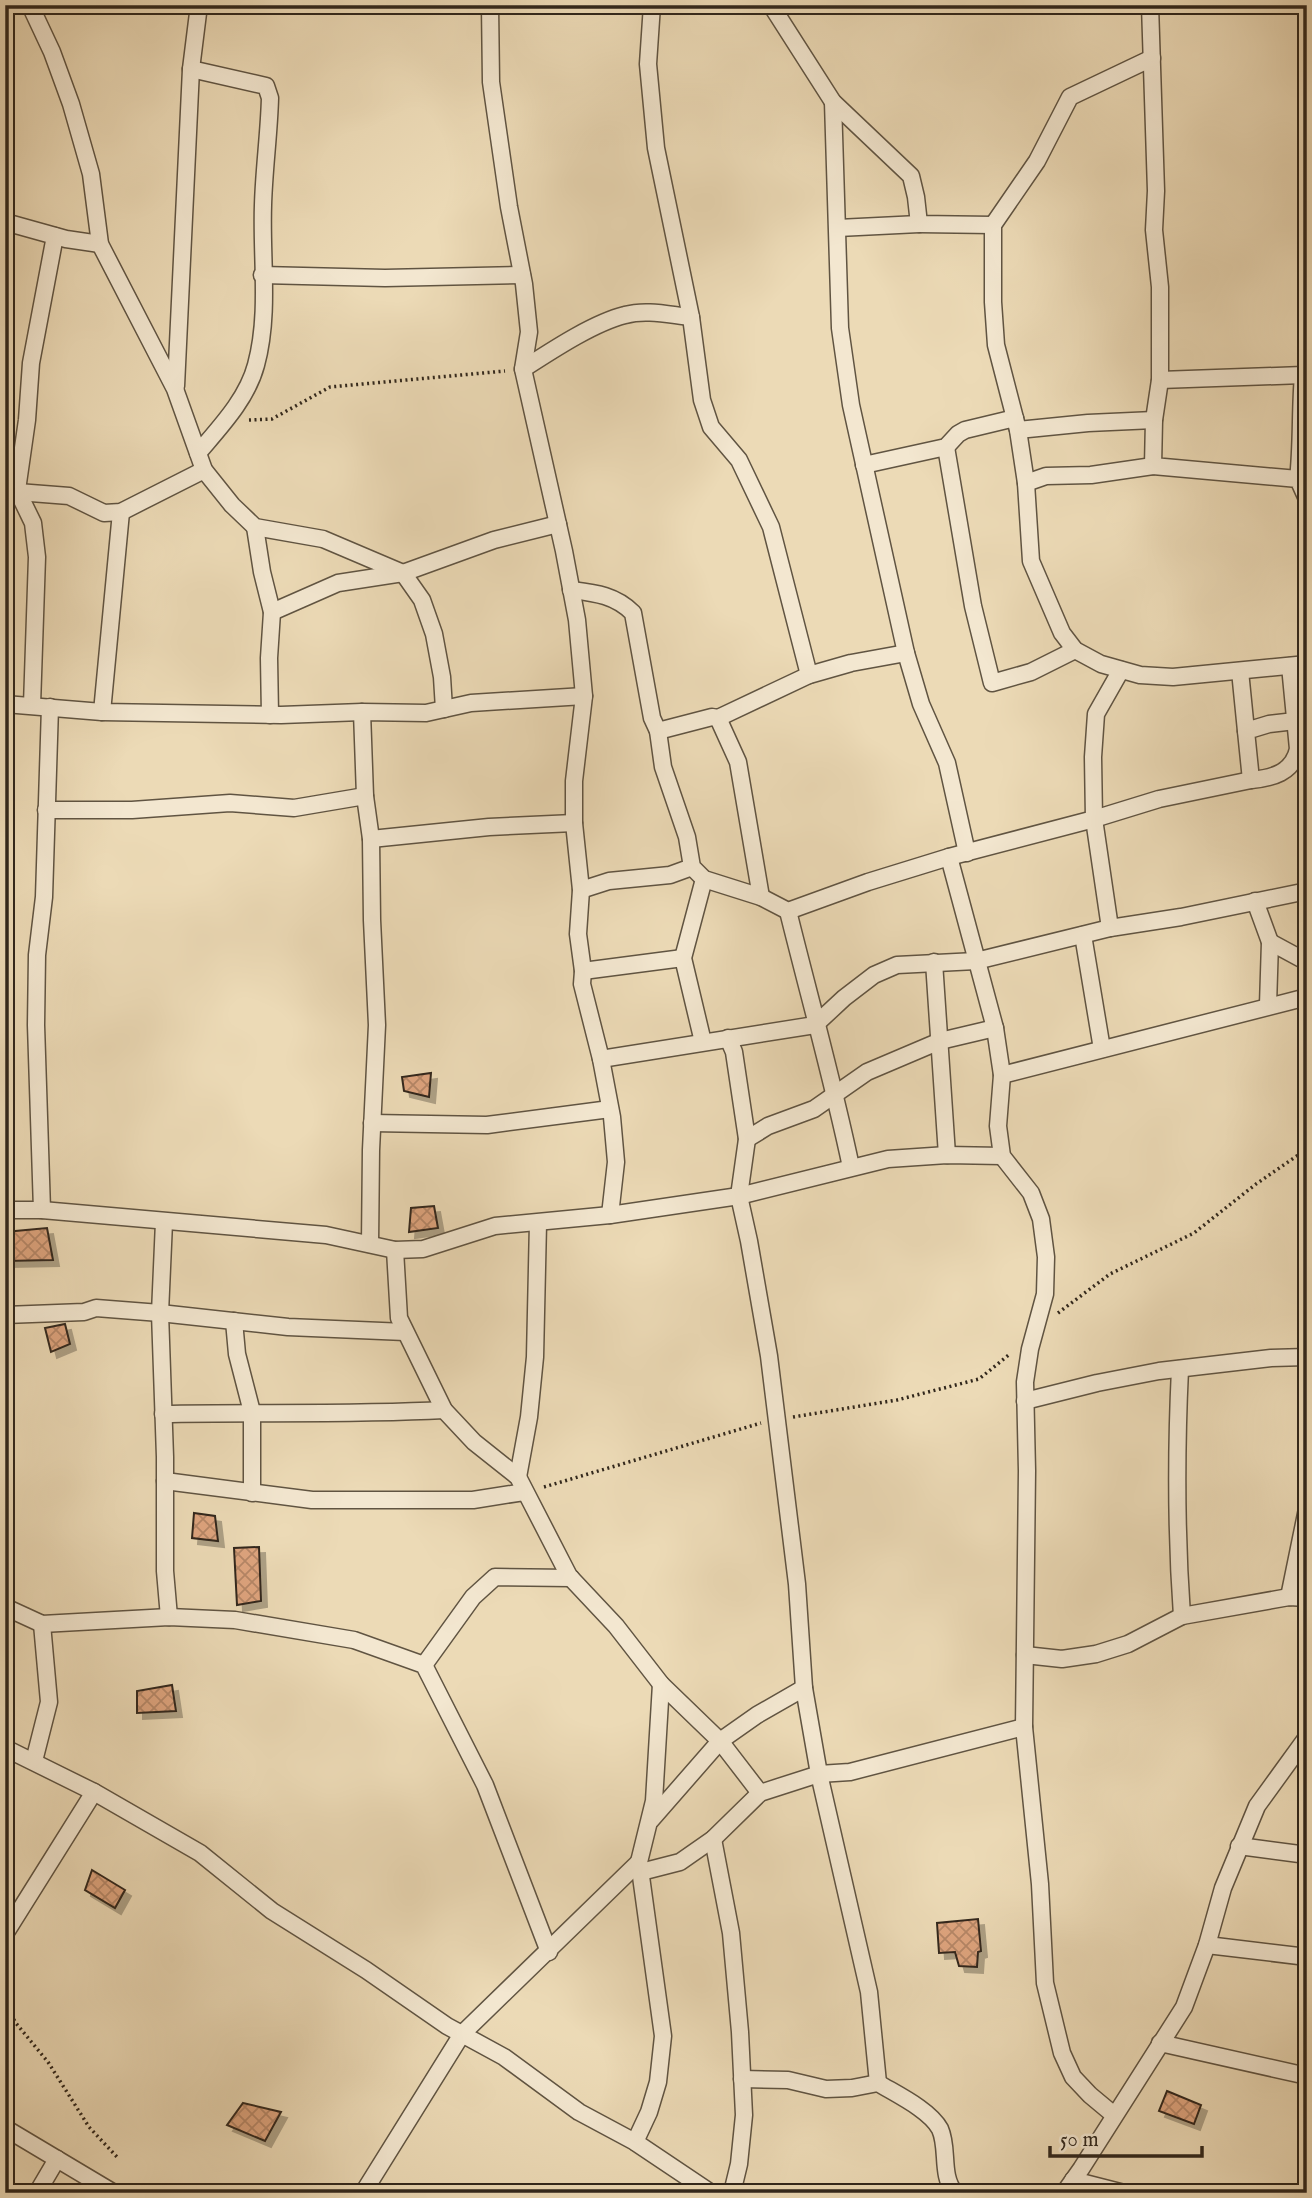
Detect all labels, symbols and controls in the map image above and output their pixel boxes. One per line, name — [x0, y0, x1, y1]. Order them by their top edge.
scale bar — [1050, 2114, 1202, 2158]
text: 50 m — [1060, 2127, 1099, 2154]

